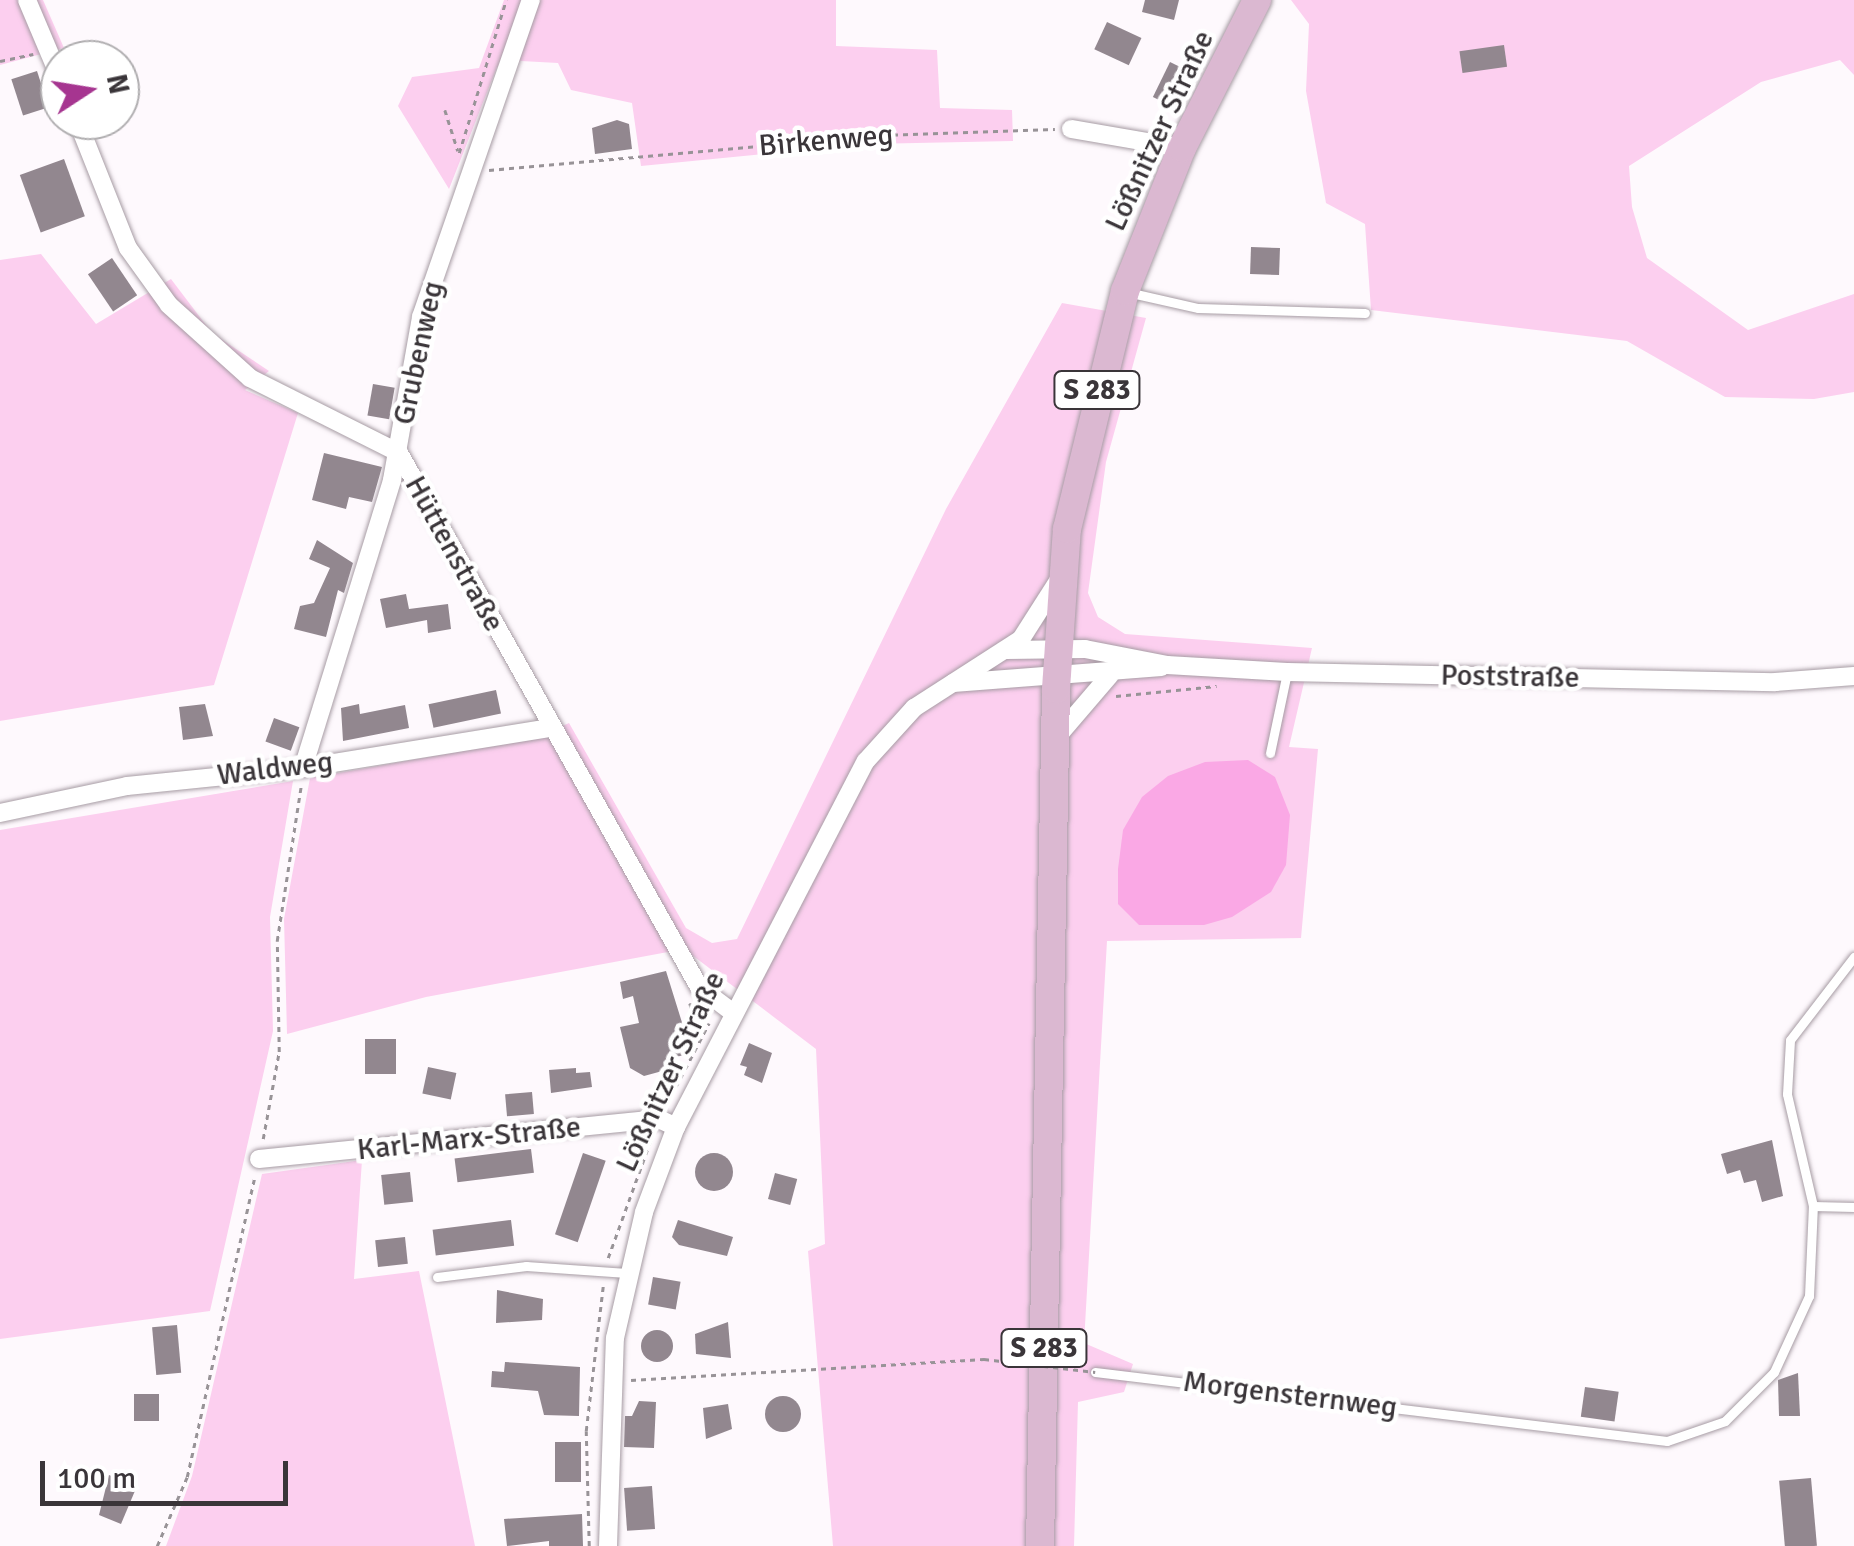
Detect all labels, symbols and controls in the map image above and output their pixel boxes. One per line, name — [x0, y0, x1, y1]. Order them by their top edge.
street label: Lößnitzer Straße — [1098, 25, 1222, 237]
north arrow — [40, 40, 140, 140]
text: N — [99, 71, 136, 97]
street label: Birkenweg — [757, 117, 895, 165]
street label: Grubenweg — [386, 278, 452, 428]
road number: S 283 — [1052, 367, 1142, 413]
street label: Hüttenstraße — [397, 470, 511, 638]
street label: Poststraße — [1440, 658, 1580, 696]
street label: Waldweg — [215, 744, 335, 794]
street label: Lößnitzer Straße — [609, 966, 733, 1178]
street label: Karl-Marx-Straße — [355, 1109, 583, 1169]
road number: S 283 — [999, 1325, 1089, 1371]
street label: Morgensternweg — [1181, 1364, 1399, 1426]
scale bar — [45, 1441, 292, 1503]
text: 100 m — [57, 1460, 136, 1497]

